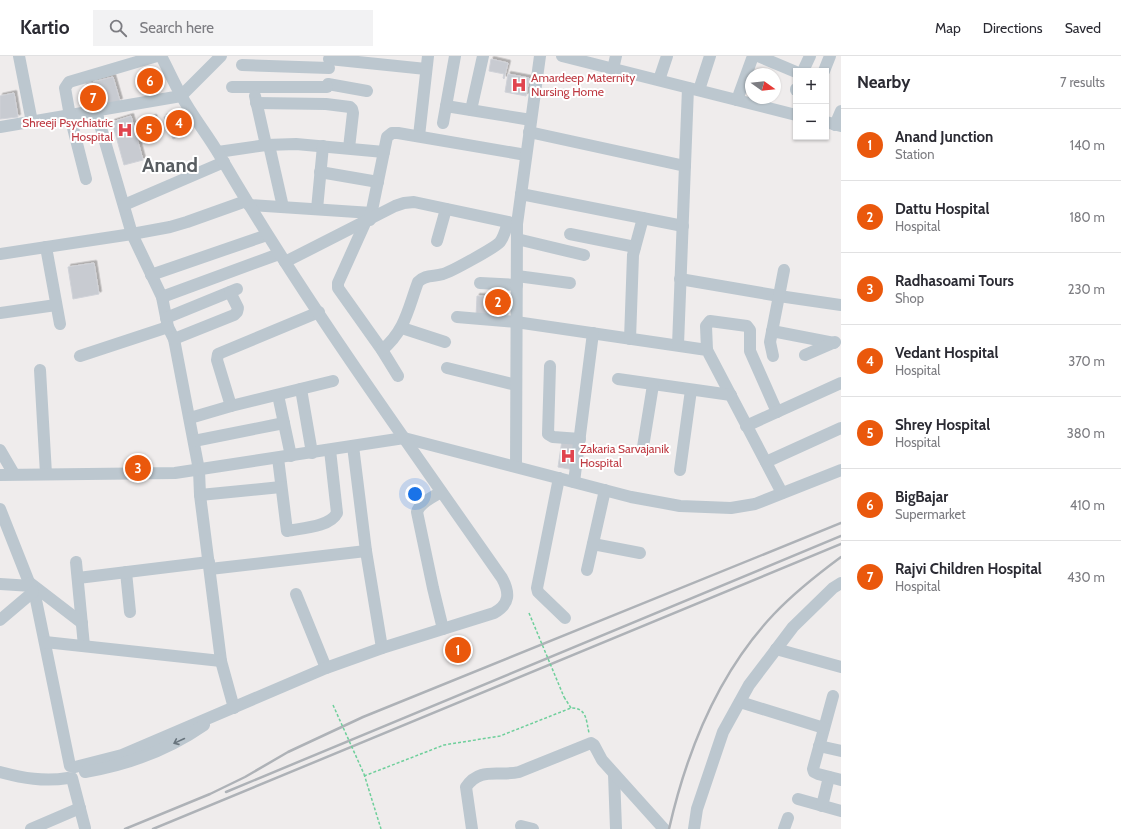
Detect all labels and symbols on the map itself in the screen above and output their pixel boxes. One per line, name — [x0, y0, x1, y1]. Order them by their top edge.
pin: 6 — [137, 66, 163, 96]
north arrow — [745, 68, 781, 104]
place label: Amardeep Maternity Nursing Home — [531, 70, 635, 99]
hospital icon: Amardeep Maternity Nursing Home — [510, 76, 528, 94]
pin: 7 — [80, 83, 106, 113]
pin: 4 — [166, 108, 192, 138]
pin: 5 — [136, 114, 162, 144]
place label: Shreeji Psychiatric Hospital — [22, 115, 114, 144]
hospital icon: Shreeji Psychiatric Hospital — [116, 121, 134, 139]
district label: Anand — [142, 153, 198, 177]
pin: 2 — [485, 287, 511, 317]
place label: Zakaria Sarvajanik Hospital — [580, 441, 670, 470]
hospital icon: Zakaria Sarvajanik Hospital — [559, 447, 577, 465]
pin: 3 — [125, 453, 151, 483]
your location — [405, 484, 425, 504]
pin: 1 — [445, 635, 471, 665]
one-way arrow — [173, 738, 185, 745]

